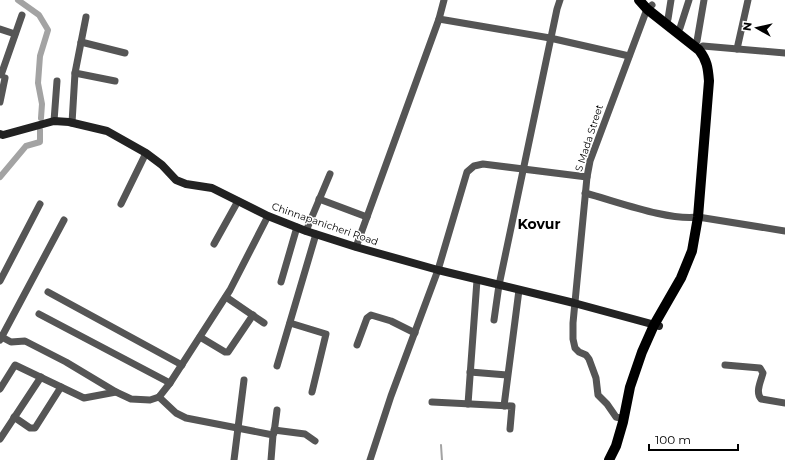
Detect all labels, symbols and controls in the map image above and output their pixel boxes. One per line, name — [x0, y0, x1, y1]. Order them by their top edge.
north arrow — [737, 8, 777, 48]
text: N — [740, 21, 755, 32]
street label: S Mada Street — [572, 103, 606, 173]
street label: Chinnapanicheri Road — [270, 200, 380, 248]
district label: Kovur — [517, 215, 561, 233]
scale bar — [649, 426, 738, 452]
text: 100 m — [655, 432, 691, 447]

